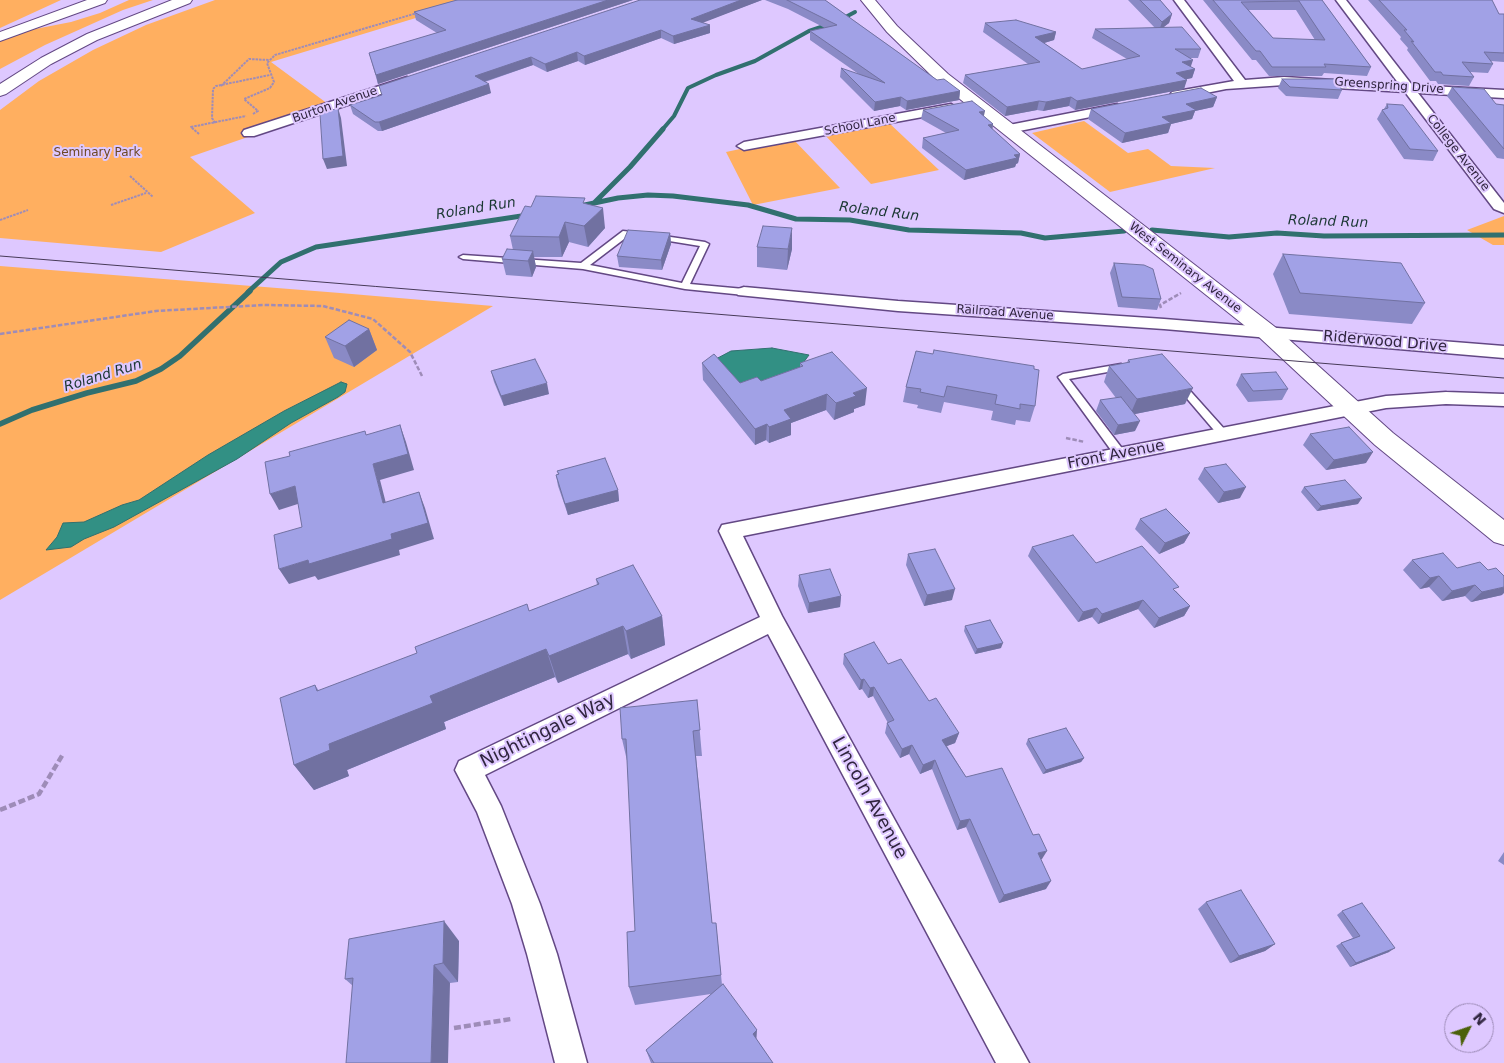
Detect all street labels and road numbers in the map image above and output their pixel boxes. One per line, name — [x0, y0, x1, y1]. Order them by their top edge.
street label: Greenspring Drive — [1334, 75, 1444, 97]
street label: Burton Avenue — [291, 84, 379, 126]
street label: School Lane — [823, 111, 897, 139]
street label: College Avenue — [1424, 112, 1492, 194]
street label: West Seminary Avenue — [1126, 220, 1244, 316]
street label: Railroad Avenue — [956, 302, 1054, 324]
street label: Riderwood Drive — [1322, 328, 1448, 356]
street label: Front Avenue — [1066, 437, 1166, 473]
street label: Nightingale Way — [477, 689, 619, 773]
street label: Lincoln Avenue — [827, 733, 911, 863]

